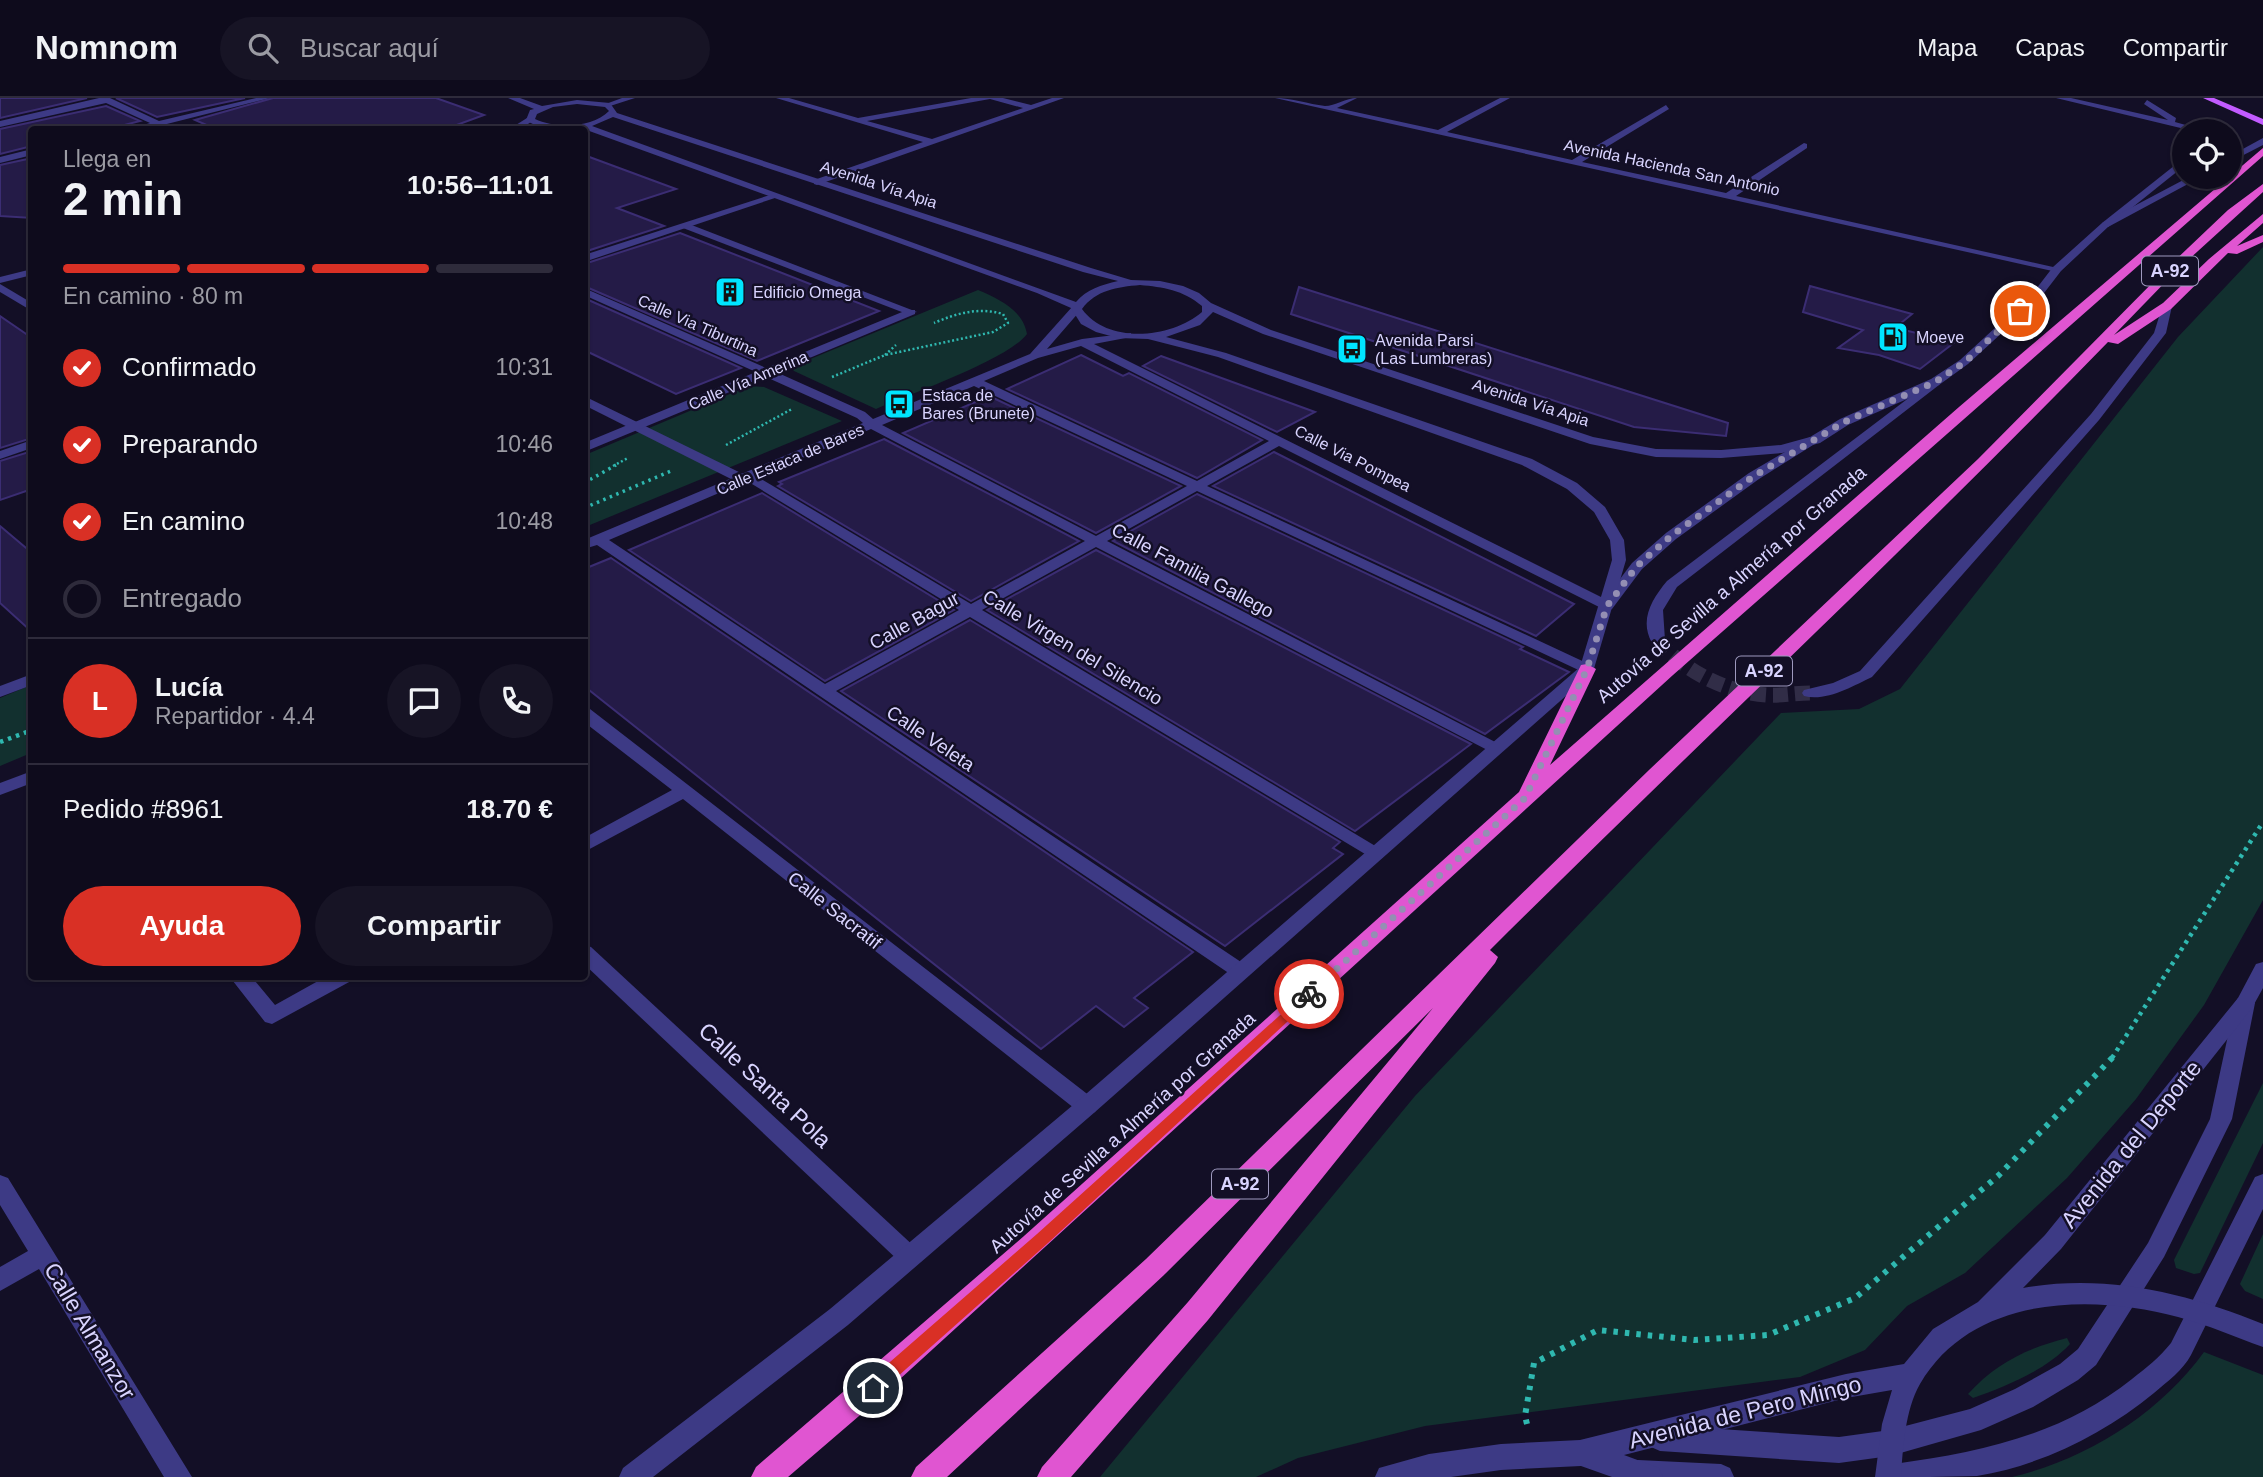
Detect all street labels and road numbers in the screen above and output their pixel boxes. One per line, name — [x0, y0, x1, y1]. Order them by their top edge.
street label: Avenida Hacienda San Antonio — [1562, 136, 1782, 199]
street label: Avenida Vía Apia — [818, 158, 939, 211]
road number: A-92 — [2142, 256, 2198, 286]
street label: Calle Via Tiburtina — [635, 291, 761, 360]
street label: Calle Vía Amerina — [686, 348, 811, 413]
street label: Avenida Vía Apia — [1470, 376, 1591, 429]
street label: Calle Estaca de Bares — [714, 421, 866, 498]
street label: Calle Via Pompea — [1292, 422, 1414, 495]
street label: Autovía de Sevilla a Almería por Granada — [1593, 461, 1870, 707]
street label: Calle Familia Gallego — [1108, 519, 1277, 622]
street label: Calle Virgen del Silencio — [979, 585, 1166, 709]
street label: Calle Bagur — [866, 587, 963, 654]
road number: A-92 — [1736, 656, 1792, 686]
street label: Calle Veleta — [883, 701, 979, 776]
street label: Calle Sacratif — [784, 867, 886, 954]
street label: Autovía de Sevilla a Almería por Granada — [985, 1007, 1260, 1257]
street label: Calle Santa Pola — [693, 1017, 837, 1153]
street label: Avenida del Deporte — [2055, 1055, 2207, 1233]
road number: A-92 — [1212, 1170, 1268, 1198]
street label: Calle Almanzor — [39, 1258, 141, 1404]
street label: Avenida de Pero Mingo — [1626, 1371, 1864, 1453]

